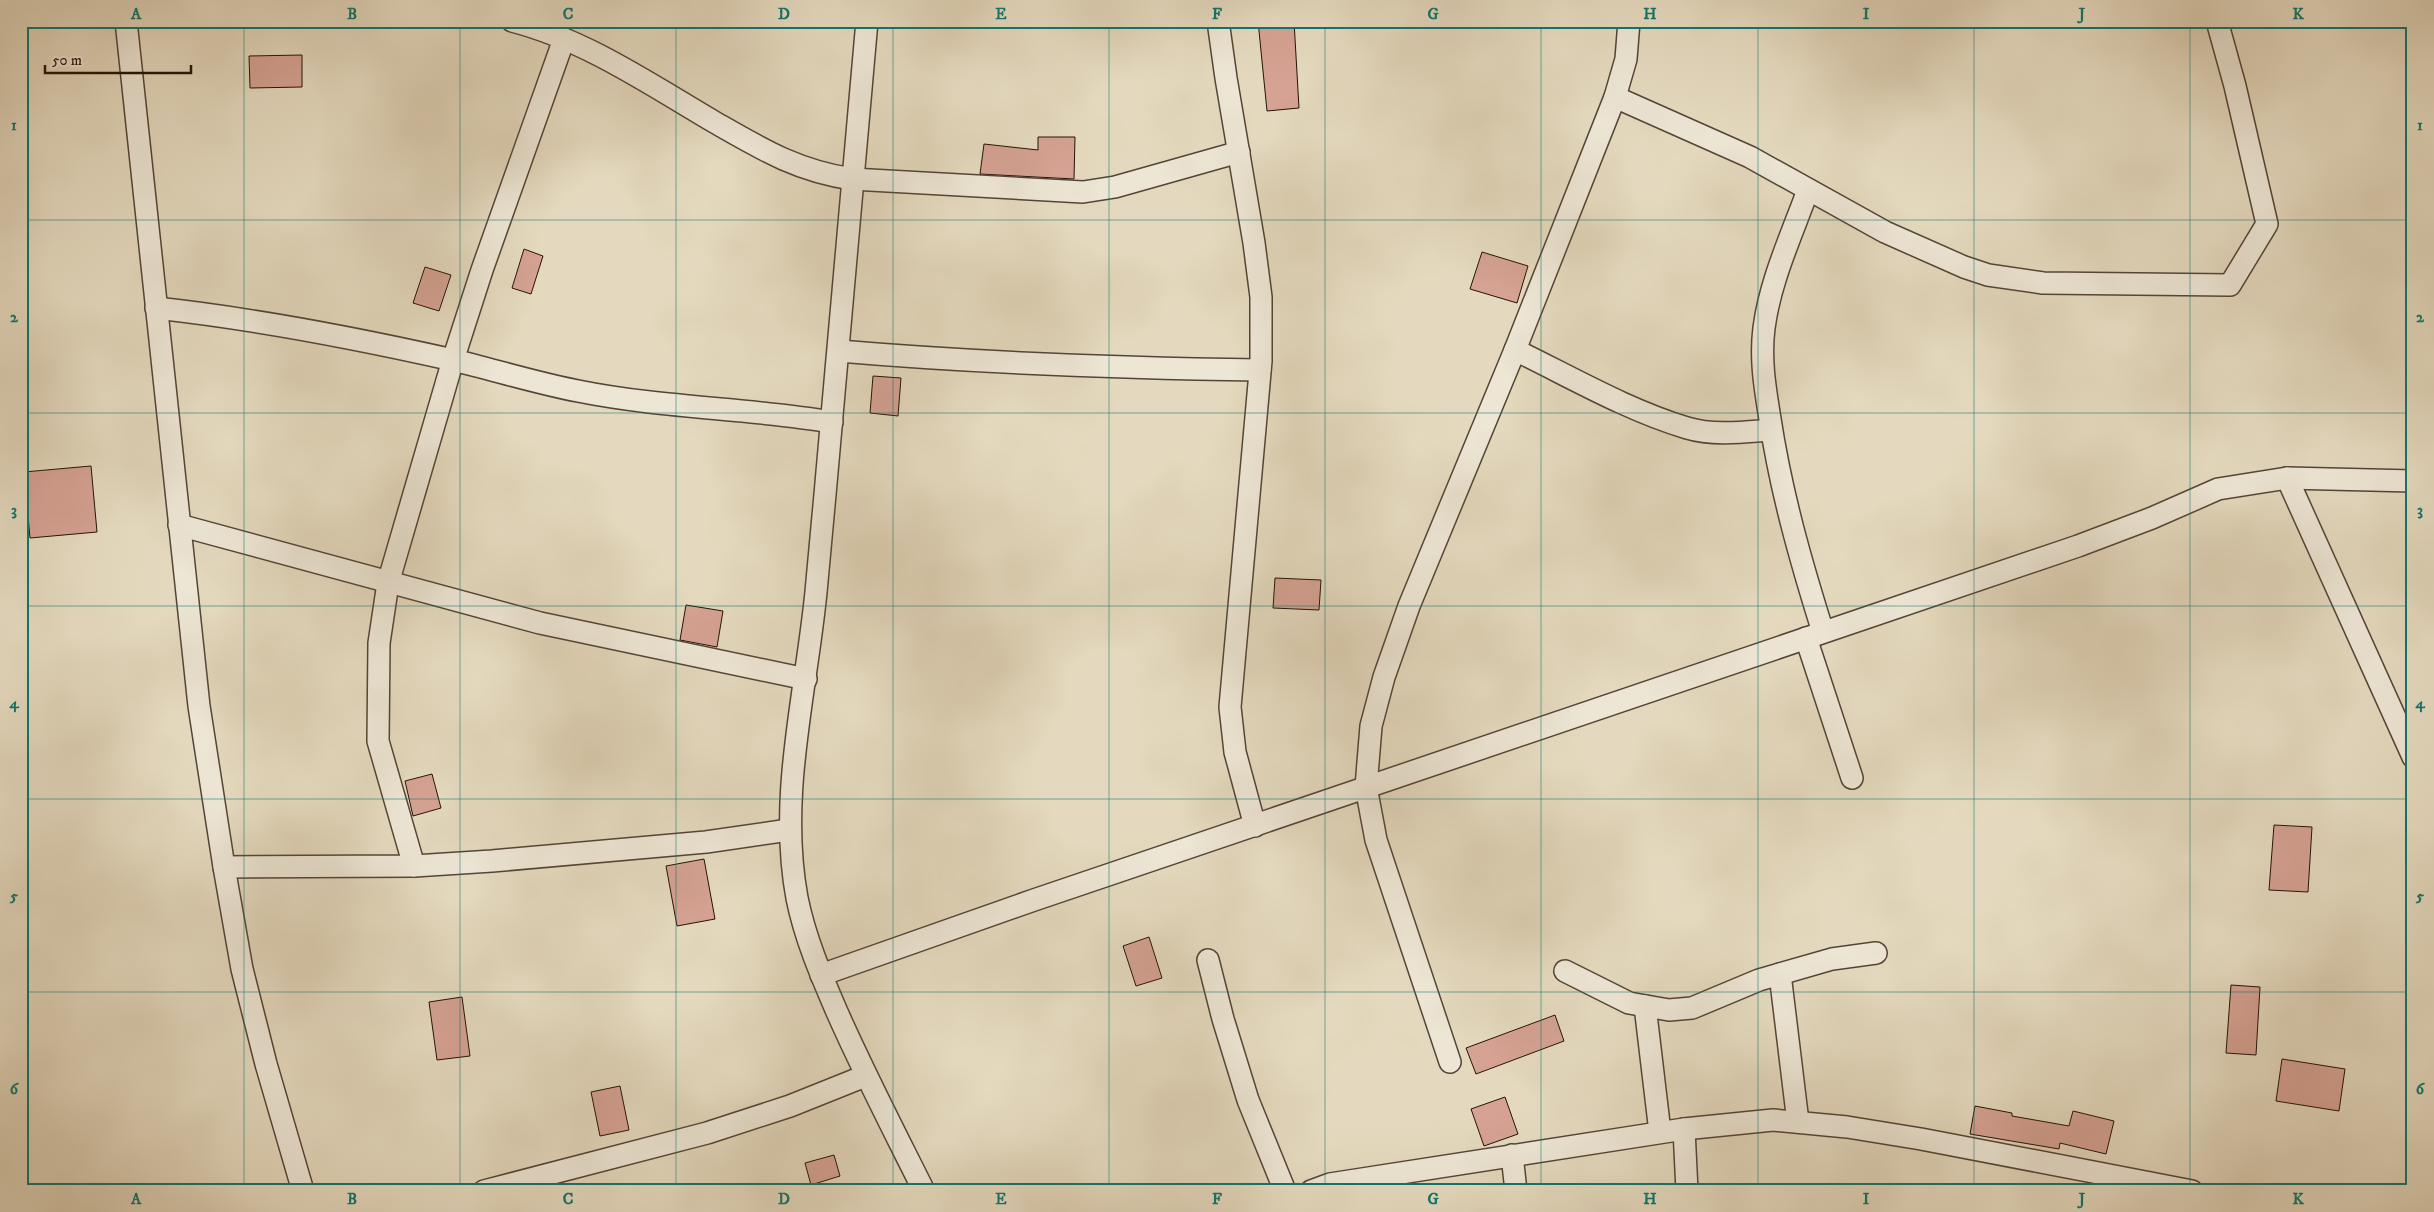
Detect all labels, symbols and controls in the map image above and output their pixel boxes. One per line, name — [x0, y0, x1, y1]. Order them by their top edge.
text: A — [130, 4, 142, 24]
text: B — [347, 4, 357, 24]
text: C — [563, 4, 573, 24]
text: D — [778, 4, 790, 24]
text: E — [995, 4, 1007, 24]
text: F — [1212, 4, 1222, 24]
text: G — [1427, 4, 1439, 24]
text: H — [1643, 4, 1657, 24]
text: I — [1863, 4, 1870, 24]
text: J — [2077, 4, 2086, 24]
text: K — [2292, 4, 2304, 24]
scale bar — [45, 42, 191, 74]
text: 50 m — [52, 51, 82, 70]
text: 1 — [11, 115, 17, 135]
text: 1 — [2417, 115, 2423, 135]
text: 2 — [10, 307, 19, 327]
text: 2 — [2416, 307, 2425, 327]
text: 3 — [11, 500, 17, 520]
text: 3 — [2417, 500, 2423, 520]
text: 4 — [8, 693, 19, 713]
text: 4 — [2414, 693, 2425, 713]
text: 5 — [9, 886, 18, 906]
text: 5 — [2415, 886, 2424, 906]
text: 6 — [10, 1079, 20, 1099]
text: 6 — [2416, 1079, 2426, 1099]
text: A — [130, 1189, 142, 1209]
text: B — [347, 1189, 357, 1209]
text: C — [563, 1189, 573, 1209]
text: D — [778, 1189, 790, 1209]
text: E — [995, 1189, 1007, 1209]
text: F — [1212, 1189, 1222, 1209]
text: G — [1427, 1189, 1439, 1209]
text: H — [1643, 1189, 1657, 1209]
text: I — [1863, 1189, 1870, 1209]
text: J — [2077, 1189, 2086, 1209]
text: K — [2292, 1189, 2304, 1209]

